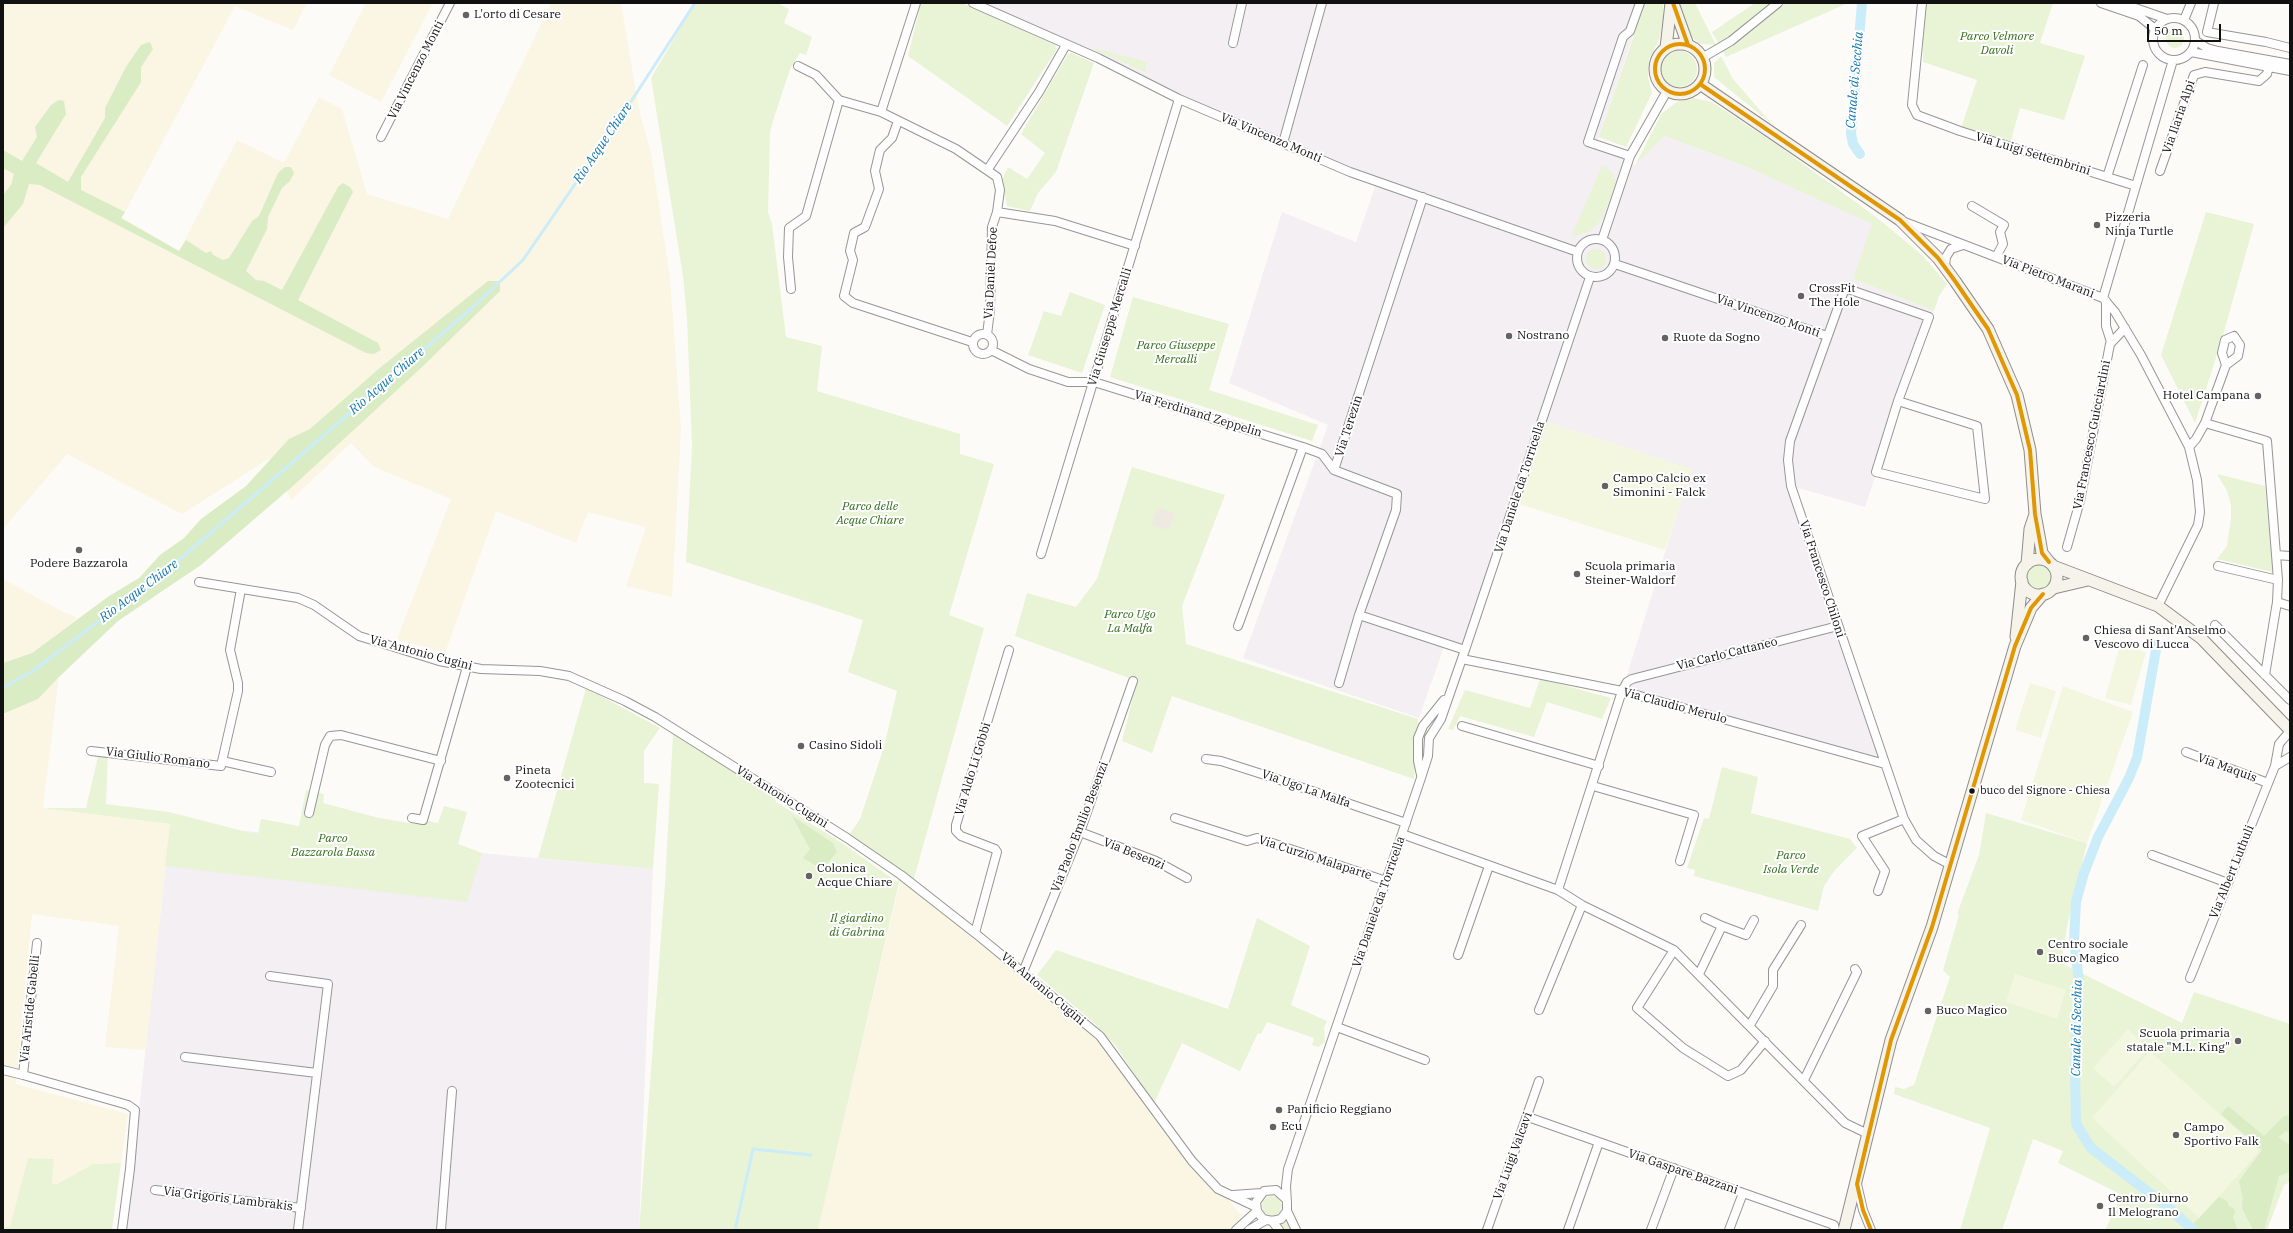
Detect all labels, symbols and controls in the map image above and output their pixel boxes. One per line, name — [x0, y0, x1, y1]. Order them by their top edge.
place label: L'orto di Cesare — [474, 8, 561, 22]
marker: L'orto di Cesare — [461, 10, 471, 20]
scale bar — [2149, 16, 2223, 42]
street label: Via Vincenzo Monti — [385, 18, 447, 122]
text: 50 m — [2154, 23, 2183, 38]
park label: Parco Velmore Davoli — [1960, 30, 2034, 58]
water label: Canale di Secchia — [1843, 31, 1867, 129]
street label: Via Ilaria Alpi — [2160, 79, 2198, 155]
water label: Rio Acque Chiare — [570, 99, 636, 187]
street label: Via Vincenzo Monti — [1218, 110, 1324, 166]
street label: Via Luigi Settembrini — [1974, 130, 2092, 178]
place label: Pizzeria Ninja Turtle — [2105, 211, 2173, 239]
marker: Pizzeria Ninja Turtle — [2092, 220, 2102, 230]
street label: Via Daniel Defoe — [981, 226, 1001, 320]
street label: Via Pietro Marani — [2000, 253, 2096, 301]
street label: Via Giuseppe Mercalli — [1085, 266, 1135, 388]
place label: CrossFit The Hole — [1809, 282, 1860, 310]
marker: CrossFit The Hole — [1796, 291, 1806, 301]
street label: Via Vincenzo Monti — [1714, 292, 1822, 340]
place label: Nostrano — [1517, 329, 1569, 343]
marker: Nostrano — [1504, 331, 1514, 341]
place label: Ruote da Sogno — [1673, 331, 1760, 345]
marker: Ruote da Sogno — [1660, 333, 1670, 343]
park label: Parco Giuseppe Mercalli — [1137, 339, 1215, 367]
water label: Rio Acque Chiare — [346, 344, 428, 418]
street label: Via Francesco Guicciardini — [2070, 359, 2114, 511]
street label: Via Ferdinand Zeppelin — [1132, 388, 1264, 440]
place label: Hotel Campana — [2163, 389, 2250, 403]
marker: Hotel Campana — [2253, 391, 2263, 401]
street label: Via Terezin — [1332, 393, 1366, 459]
street label: Via Daniele da Torricella — [1492, 419, 1548, 555]
place label: Campo Calcio ex Simonini - Falck — [1613, 472, 1706, 500]
marker: Campo Calcio ex Simonini - Falck — [1600, 481, 1610, 491]
park label: Parco delle Acque Chiare — [836, 500, 904, 528]
street label: Via Francesco Chiloni — [1796, 519, 1848, 639]
marker: Podere Bazzarola — [74, 545, 84, 555]
water label: Rio Acque Chiare — [97, 556, 181, 626]
place label: Podere Bazzarola — [30, 557, 128, 571]
place label: Scuola primaria Steiner-Waldorf — [1585, 560, 1675, 588]
marker: Scuola primaria Steiner-Waldorf — [1572, 569, 1582, 579]
park label: Parco Ugo La Malfa — [1104, 608, 1156, 636]
place label: Chiesa di Sant'Anselmo Vescovo di Lucca — [2094, 624, 2226, 652]
street label: Via Antonio Cugini — [368, 632, 474, 674]
marker: Chiesa di Sant'Anselmo Vescovo di Lucca — [2081, 633, 2091, 643]
street label: Via Carlo Cattaneo — [1675, 635, 1779, 673]
street label: Via Claudio Merulo — [1621, 685, 1729, 727]
street label: Via Aldo Li Gobbi — [952, 721, 994, 817]
place label: Casino Sidoli — [809, 739, 882, 753]
marker: Casino Sidoli — [796, 741, 806, 751]
street label: Via Giulio Romano — [105, 744, 211, 772]
street label: Via Maquis — [2195, 751, 2259, 785]
street label: Via Paolo Emilio Besenzi — [1048, 760, 1112, 894]
street label: Via Antonio Cugini — [733, 763, 831, 831]
place label: Pineta Zootecnici — [515, 764, 575, 792]
street label: Via Ugo La Malfa — [1260, 767, 1352, 811]
marker: Pineta Zootecnici — [502, 773, 512, 783]
place label: buco del Signore - Chiesa — [1980, 784, 2110, 798]
marker: buco del Signore - Chiesa — [1967, 786, 1977, 796]
street label: Via Albert Luthuli — [2207, 823, 2257, 921]
park label: Parco Bazzarola Bassa — [291, 832, 375, 860]
street label: Via Curzio Malaparte — [1257, 833, 1373, 883]
street label: Via Daniele da Torricella — [1350, 834, 1408, 970]
street label: Via Besenzi — [1101, 835, 1167, 873]
park label: Parco Isola Verde — [1763, 849, 1819, 877]
place label: Colonica Acque Chiare — [817, 862, 892, 890]
marker: Colonica Acque Chiare — [804, 871, 814, 881]
park label: Il giardino di Gabrina — [829, 912, 885, 940]
place label: Centro sociale Buco Magico — [2048, 938, 2128, 966]
marker: Centro sociale Buco Magico — [2035, 947, 2045, 957]
street label: Via Antonio Cugini — [998, 950, 1088, 1028]
street label: Via Aristide Gabelli — [17, 954, 43, 1064]
water label: Canale di Secchia — [2068, 979, 2086, 1077]
place label: Buco Magico — [1936, 1004, 2007, 1018]
marker: Buco Magico — [1923, 1006, 1933, 1016]
place label: Scuola primaria statale "M.L. King" — [2127, 1027, 2230, 1055]
marker: Scuola primaria statale "M.L. King" — [2233, 1036, 2243, 1046]
place label: Panificio Reggiano — [1287, 1103, 1392, 1117]
marker: Panificio Reggiano — [1274, 1105, 1284, 1115]
street label: Via Luigi Valcavi — [1490, 1110, 1536, 1202]
place label: Ecu — [1281, 1120, 1302, 1134]
place label: Campo Sportivo Falk — [2184, 1121, 2259, 1149]
marker: Ecu — [1268, 1122, 1278, 1132]
marker: Campo Sportivo Falk — [2171, 1130, 2181, 1140]
street label: Via Gaspare Bazzani — [1626, 1146, 1740, 1198]
street label: Via Grigoris Lambrakis — [162, 1184, 294, 1214]
place label: Centro Diurno Il Melograno — [2108, 1192, 2188, 1220]
marker: Centro Diurno Il Melograno — [2095, 1201, 2105, 1211]

